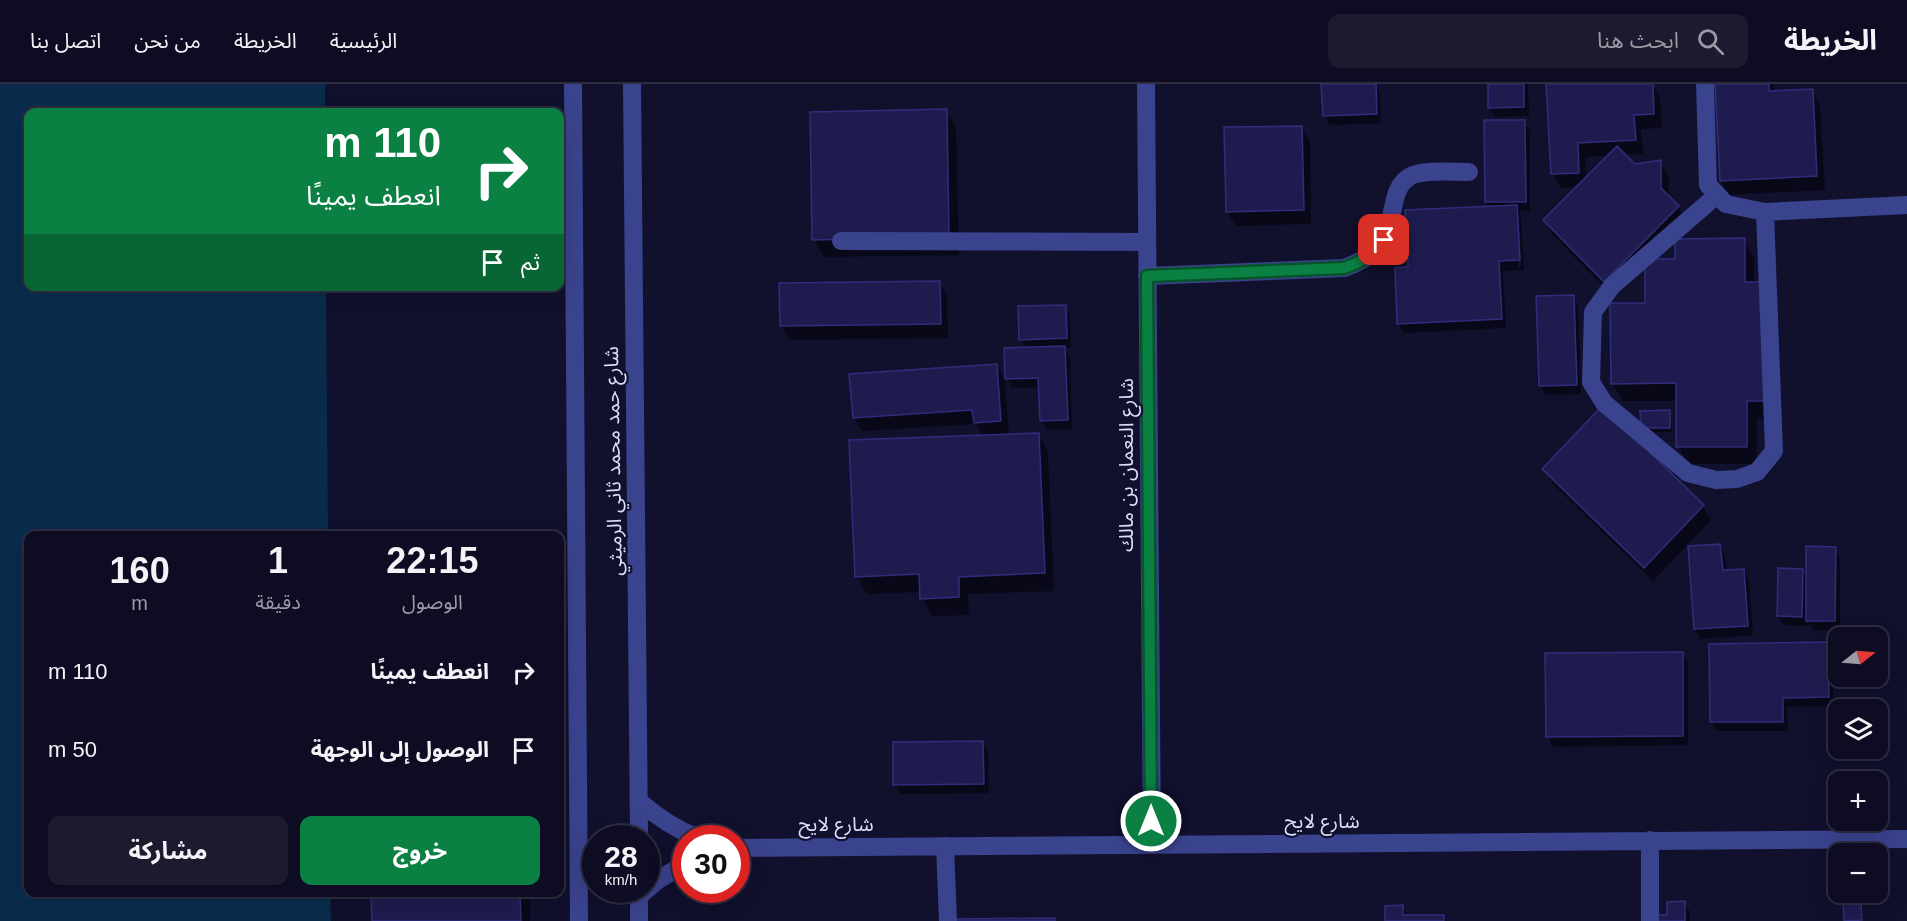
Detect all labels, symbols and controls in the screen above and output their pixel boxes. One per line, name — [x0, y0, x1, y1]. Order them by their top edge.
search box — [1328, 14, 1748, 68]
icon: search — [1694, 25, 1727, 58]
text: الخريطة — [1784, 25, 1877, 56]
text: ابحث هنا — [1597, 28, 1679, 53]
text: اتصل بنا — [30, 29, 101, 52]
text: من نحن — [134, 29, 201, 52]
text: الخريطة — [234, 29, 297, 52]
text: الرئيسية — [330, 29, 397, 52]
text: 110 m — [324, 119, 441, 166]
icon: right — [462, 132, 540, 210]
text: انعطف يمينًا — [306, 181, 441, 211]
pin — [1358, 214, 1409, 265]
icon: arrive — [1367, 223, 1400, 256]
icon: arrive — [476, 246, 509, 279]
text: ثم — [521, 250, 540, 275]
street label: شارع حمد محمد ثاني الرميثي — [600, 346, 631, 576]
street label: شارع النعمان بن مالك — [1115, 378, 1141, 552]
text: 1 — [268, 540, 288, 581]
text: 22:15 — [386, 540, 478, 581]
text: 160 — [110, 550, 170, 591]
text: دقيقة — [255, 591, 301, 613]
text: الوصول — [402, 591, 463, 613]
text: m — [131, 592, 148, 614]
north arrow — [1828, 627, 1888, 687]
map controls — [1828, 627, 1888, 903]
icon: right — [507, 656, 540, 689]
text: 110 m — [48, 659, 108, 684]
text: انعطف يمينًا — [370, 659, 489, 684]
button: layers — [1828, 699, 1888, 759]
icon: arrive — [507, 734, 540, 767]
text: 50 m — [48, 737, 97, 762]
text: الوصول إلى الوجهة — [311, 737, 489, 762]
button: + — [1828, 771, 1888, 831]
position arrow — [1119, 789, 1183, 853]
street label: شارع لايح — [1284, 810, 1360, 836]
street label: شارع لايح — [798, 813, 874, 839]
button: مشاركة — [48, 816, 288, 885]
button: خروج — [300, 816, 540, 885]
speed limit sign: 30 — [672, 825, 750, 903]
text: 28 — [604, 840, 638, 873]
button: − — [1828, 843, 1888, 903]
text: km/h — [605, 871, 637, 888]

